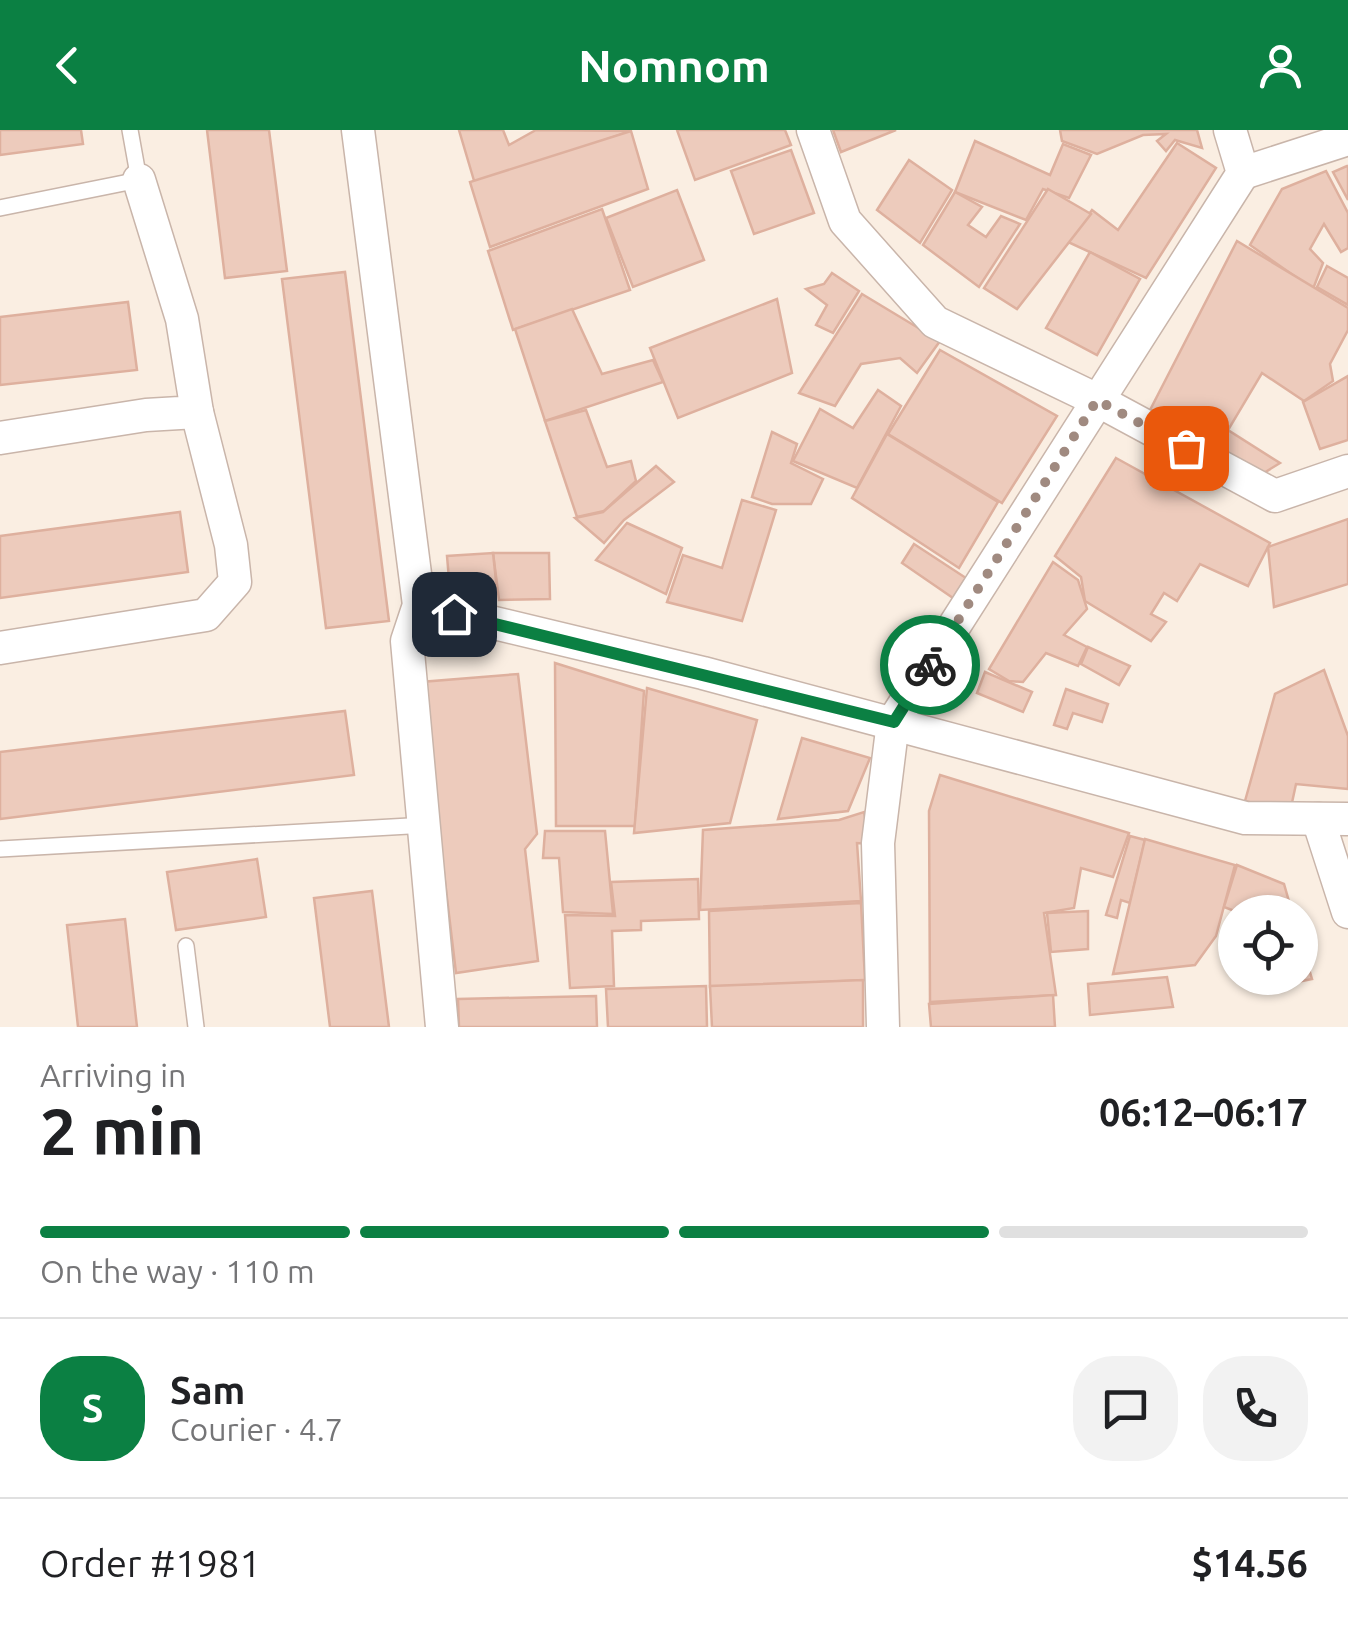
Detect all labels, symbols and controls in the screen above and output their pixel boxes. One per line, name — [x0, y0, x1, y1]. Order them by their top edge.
icon: back — [40, 38, 95, 93]
icon: person — [1253, 38, 1308, 93]
text: Nomnom — [578, 40, 770, 91]
pin — [1144, 406, 1229, 491]
icon: bag — [1159, 421, 1214, 476]
pin — [412, 572, 497, 657]
icon: home — [427, 587, 482, 642]
courier — [880, 615, 980, 715]
icon: bike — [903, 638, 958, 693]
map controls — [1218, 895, 1318, 995]
button: locate — [1218, 895, 1318, 995]
text: Arriving in — [40, 1057, 186, 1093]
text: 06:12–06:17 — [1099, 1091, 1308, 1133]
text: 2 min — [40, 1094, 204, 1167]
text: On the way · 110 m — [40, 1253, 315, 1289]
button: chat — [1073, 1356, 1178, 1461]
button: phone — [1203, 1356, 1308, 1461]
text: Sam — [170, 1369, 245, 1411]
text: S — [82, 1387, 103, 1429]
text: Courier · 4.7 — [170, 1411, 343, 1447]
text: Order #1981 — [40, 1542, 261, 1584]
text: $14.56 — [1191, 1542, 1308, 1584]

